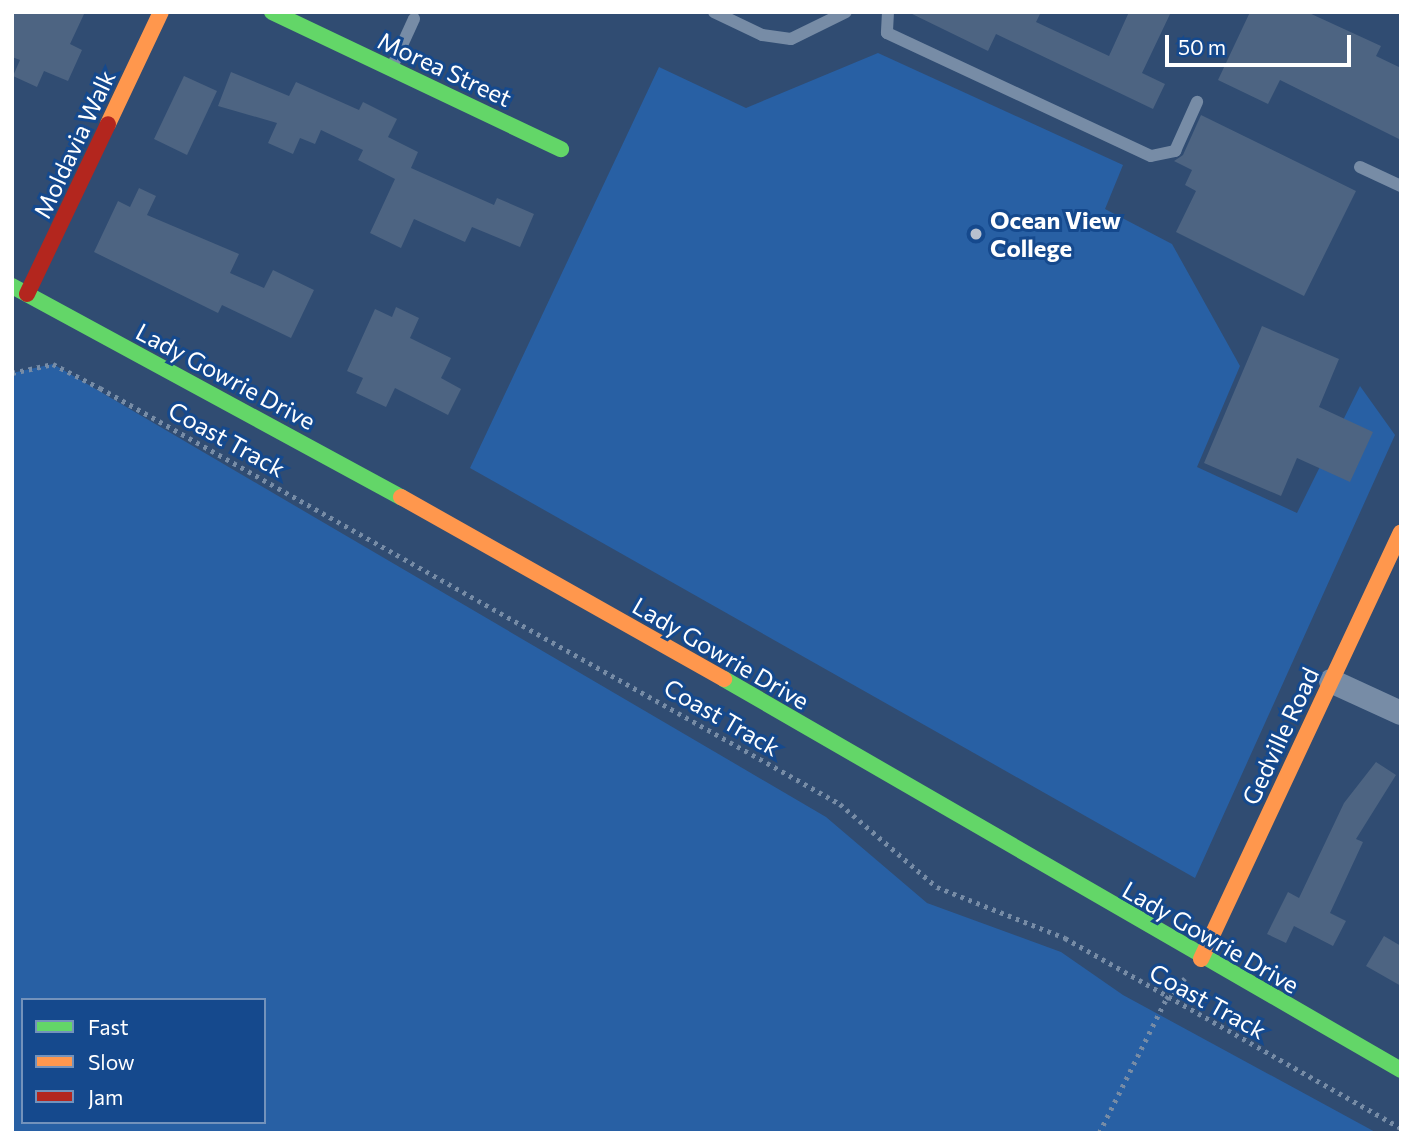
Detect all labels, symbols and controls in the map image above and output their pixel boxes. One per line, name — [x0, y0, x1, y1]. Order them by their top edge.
scale bar — [1168, 21, 1354, 65]
street label: Morea Street — [374, 26, 516, 112]
text: 50 m — [1178, 34, 1226, 59]
street label: Moldavia Walk — [27, 65, 121, 223]
place label: Ocean View College — [990, 206, 1121, 262]
marker: Ocean View College — [968, 226, 984, 242]
street label: Lady Gowrie Drive — [131, 317, 321, 435]
street label: Coast Track — [164, 395, 290, 483]
street label: Lady Gowrie Drive — [628, 591, 814, 715]
street label: Gedville Road — [1236, 663, 1324, 809]
street label: Coast Track — [659, 672, 785, 762]
street label: Lady Gowrie Drive — [1118, 875, 1304, 999]
street label: Coast Track — [1145, 957, 1271, 1045]
legend — [21, 998, 266, 1124]
text: Fast — [88, 1014, 129, 1039]
text: Slow — [88, 1049, 135, 1074]
text: Jam — [88, 1084, 123, 1109]

